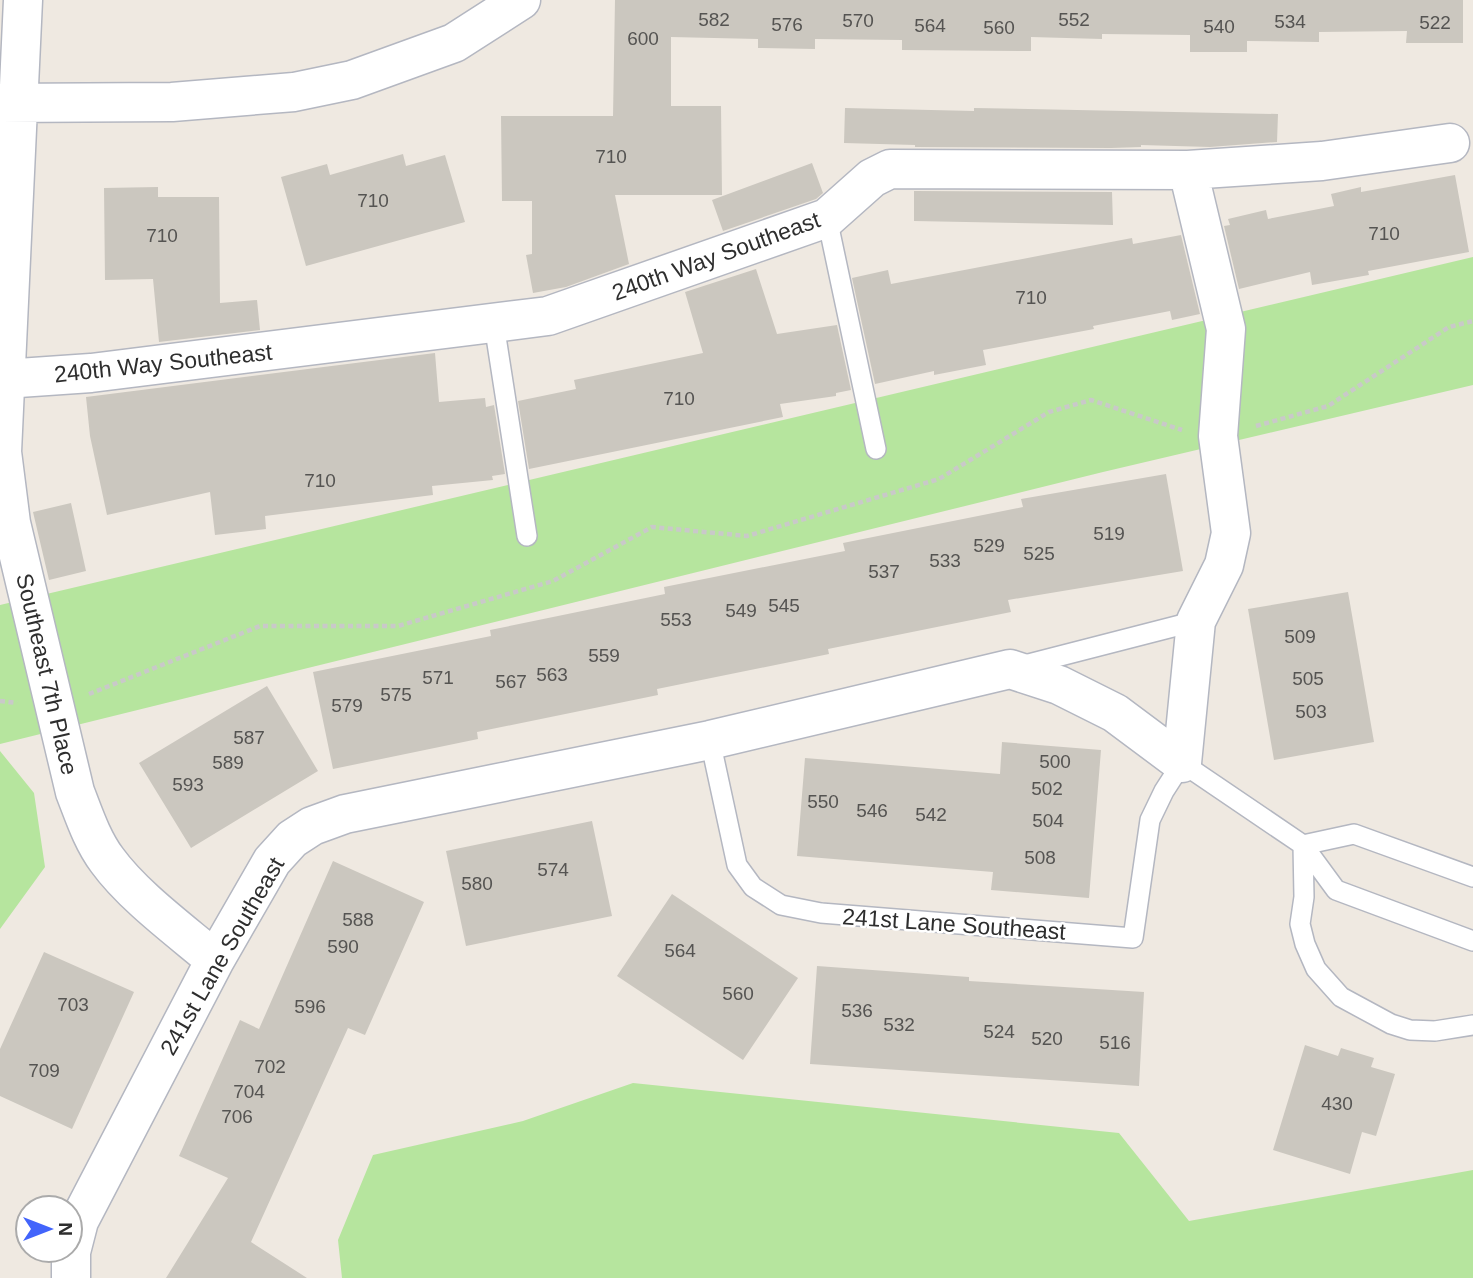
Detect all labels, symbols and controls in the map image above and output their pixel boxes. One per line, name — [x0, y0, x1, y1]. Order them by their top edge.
house number: 582 — [698, 9, 730, 30]
house number: 552 — [1058, 9, 1090, 30]
house number: 570 — [842, 10, 874, 31]
house number: 534 — [1274, 11, 1306, 32]
house number: 522 — [1419, 12, 1451, 33]
house number: 576 — [771, 14, 803, 35]
house number: 564 — [914, 15, 946, 36]
house number: 540 — [1203, 16, 1235, 37]
house number: 560 — [983, 17, 1015, 38]
house number: 600 — [627, 28, 659, 49]
house number: 710 — [595, 146, 627, 167]
house number: 710 — [357, 190, 389, 211]
street label: 240th Way Southeast — [609, 206, 824, 306]
house number: 710 — [1368, 223, 1400, 244]
house number: 710 — [146, 225, 178, 246]
house number: 710 — [1015, 287, 1047, 308]
street label: 240th Way Southeast — [53, 339, 274, 387]
house number: 710 — [663, 388, 695, 409]
house number: 710 — [304, 470, 336, 491]
house number: 519 — [1093, 523, 1125, 544]
house number: 529 — [973, 535, 1005, 556]
house number: 525 — [1023, 543, 1055, 564]
house number: 533 — [929, 550, 961, 571]
house number: 537 — [868, 561, 900, 582]
street label: Southeast 7th Place — [11, 571, 83, 777]
house number: 545 — [768, 595, 800, 616]
house number: 549 — [725, 600, 757, 621]
house number: 553 — [660, 609, 692, 630]
house number: 509 — [1284, 626, 1316, 647]
house number: 559 — [588, 645, 620, 666]
house number: 563 — [536, 664, 568, 685]
house number: 571 — [422, 667, 454, 688]
house number: 505 — [1292, 668, 1324, 689]
house number: 567 — [495, 671, 527, 692]
house number: 575 — [380, 684, 412, 705]
house number: 579 — [331, 695, 363, 716]
house number: 503 — [1295, 701, 1327, 722]
house number: 587 — [233, 727, 265, 748]
house number: 500 — [1039, 751, 1071, 772]
house number: 589 — [212, 752, 244, 773]
house number: 593 — [172, 774, 204, 795]
house number: 502 — [1031, 778, 1063, 799]
house number: 550 — [807, 791, 839, 812]
house number: 546 — [856, 800, 888, 821]
house number: 542 — [915, 804, 947, 825]
house number: 504 — [1032, 810, 1064, 831]
house number: 508 — [1024, 847, 1056, 868]
street label: 241st Lane Southeast — [155, 852, 290, 1059]
house number: 574 — [537, 859, 569, 880]
house number: 580 — [461, 873, 493, 894]
street label: 241st Lane Southeast — [841, 903, 1067, 945]
house number: 588 — [342, 909, 374, 930]
house number: 590 — [327, 936, 359, 957]
house number: 564 — [664, 940, 696, 961]
house number: 560 — [722, 983, 754, 1004]
house number: 703 — [57, 994, 89, 1015]
house number: 596 — [294, 996, 326, 1017]
house number: 536 — [841, 1000, 873, 1021]
house number: 532 — [883, 1014, 915, 1035]
house number: 524 — [983, 1021, 1015, 1042]
house number: 520 — [1031, 1028, 1063, 1049]
house number: 516 — [1099, 1032, 1131, 1053]
house number: 702 — [254, 1056, 286, 1077]
house number: 709 — [28, 1060, 60, 1081]
house number: 704 — [233, 1081, 265, 1102]
house number: 430 — [1321, 1093, 1353, 1114]
house number: 706 — [221, 1106, 253, 1127]
north arrow — [14, 1194, 84, 1264]
text: N — [55, 1222, 76, 1236]

